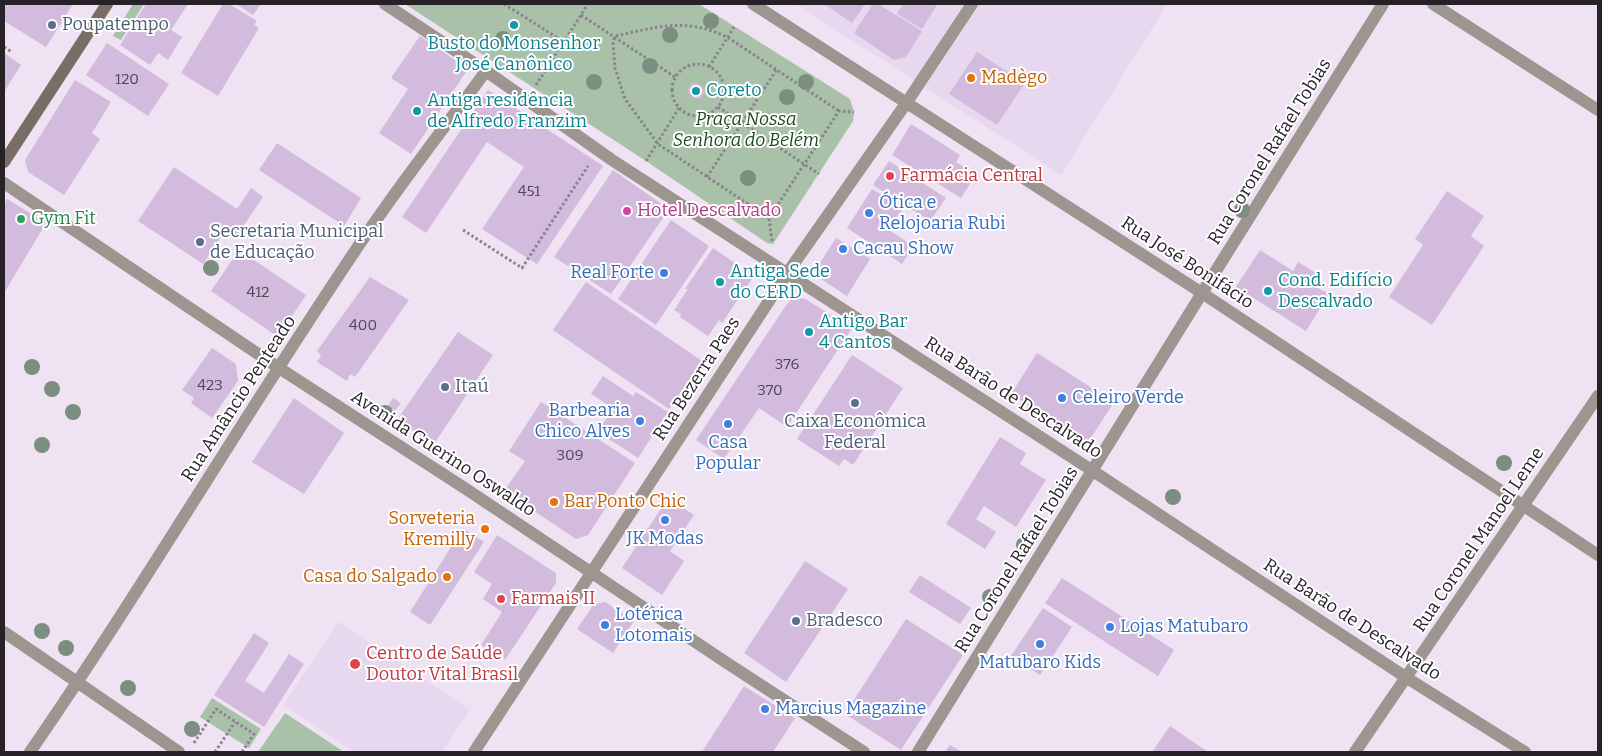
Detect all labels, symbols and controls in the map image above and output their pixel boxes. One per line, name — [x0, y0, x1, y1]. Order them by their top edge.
place label: Poupatempo — [62, 14, 169, 36]
marker: Poupatempo — [46, 19, 58, 31]
marker: Busto do Monsenhor José Canônico — [508, 19, 520, 31]
place label: Busto do Monsenhor José Canônico — [428, 33, 600, 76]
street label: Rua Coronel Rafael Tobias — [1204, 55, 1336, 249]
place label: Madègo — [981, 67, 1047, 89]
house number: 120 — [115, 71, 139, 89]
marker: Madègo — [965, 72, 977, 84]
place label: Coreto — [706, 80, 761, 102]
marker: Coreto — [690, 85, 702, 97]
place label: Antiga residência de Alfredo Franzim — [427, 90, 587, 132]
marker: Antiga residência de Alfredo Franzim — [411, 105, 423, 117]
park label: Praça Nossa Senhora do Belém — [673, 109, 819, 152]
place label: Farmácia Central — [900, 165, 1043, 187]
marker: Farmácia Central — [884, 170, 896, 182]
house number: 451 — [518, 183, 540, 201]
place label: Ótica e Relojoaria Rubi — [879, 192, 1006, 234]
place label: Hotel Descalvado — [637, 200, 781, 222]
marker: Hotel Descalvado — [621, 205, 633, 217]
marker: Ótica e Relojoaria Rubi — [863, 207, 875, 219]
place label: Gym Fit — [31, 208, 96, 230]
street label: Rua José Bonifácio — [1117, 212, 1257, 314]
marker: Gym Fit — [15, 213, 27, 225]
place label: Secretaria Municipal de Educação — [210, 221, 383, 264]
marker: Secretaria Municipal de Educação — [194, 236, 206, 248]
place label: Cacau Show — [853, 238, 954, 260]
marker: Cacau Show — [837, 243, 849, 255]
place label: Antiga Sede do CERD — [730, 261, 830, 304]
place label: Real Forte — [570, 262, 654, 284]
marker: Real Forte — [658, 267, 670, 279]
place label: Cond. Edifício Descalvado — [1278, 270, 1393, 312]
marker: Antiga Sede do CERD — [714, 276, 726, 288]
house number: 412 — [246, 284, 270, 302]
marker: Cond. Edifício Descalvado — [1262, 285, 1274, 297]
place label: Antigo Bar 4 Cantos — [819, 311, 907, 354]
street label: Rua Amâncio Penteado — [177, 312, 301, 486]
street label: Rua Bezerra Paes — [649, 313, 745, 445]
house number: 400 — [349, 317, 377, 335]
marker: Antigo Bar 4 Cantos — [803, 326, 815, 338]
street label: Rua Barão de Descalvado — [920, 332, 1106, 464]
house number: 376 — [775, 356, 799, 374]
place label: Itaú — [455, 376, 489, 398]
house number: 423 — [197, 377, 223, 395]
marker: Itaú — [439, 381, 451, 393]
house number: 370 — [757, 382, 783, 400]
street label: Avenida Guerino Oswaldo — [347, 386, 539, 522]
place label: Celeiro Verde — [1072, 387, 1184, 409]
marker: Celeiro Verde — [1056, 392, 1068, 404]
marker: Caixa Econômica Federal — [849, 397, 861, 409]
place label: Barbearia Chico Alves — [535, 400, 630, 442]
place label: Caixa Econômica Federal — [784, 411, 926, 454]
marker: Barbearia Chico Alves — [634, 415, 646, 427]
marker: Casa Popular — [722, 418, 734, 430]
place label: Casa Popular — [695, 432, 761, 474]
street label: Rua Coronel Manoel Leme — [1409, 444, 1549, 636]
house number: 309 — [557, 447, 583, 465]
street label: Rua Coronel Rafael Tobias — [951, 463, 1083, 657]
place label: Bar Ponto Chic — [564, 491, 686, 513]
marker: Bar Ponto Chic — [548, 496, 560, 508]
place label: Sorveteria Kremilly — [388, 508, 475, 550]
marker: JK Modas — [659, 514, 671, 526]
marker: Sorveteria Kremilly — [479, 523, 491, 535]
place label: JK Modas — [626, 528, 704, 550]
street label: Rua Barão de Descalvado — [1259, 554, 1445, 686]
place label: Casa do Salgado — [303, 566, 437, 588]
marker: Casa do Salgado — [441, 571, 453, 583]
place label: Farmais II — [511, 588, 595, 610]
marker: Farmais II — [495, 593, 507, 605]
place label: Lotérica Lotomais — [615, 604, 693, 646]
place label: Bradesco — [806, 610, 883, 632]
marker: Bradesco — [790, 615, 802, 627]
place label: Lojas Matubaro — [1120, 616, 1248, 638]
marker: Lotérica Lotomais — [599, 619, 611, 631]
marker: Lojas Matubaro — [1104, 621, 1116, 633]
marker: Matubaro Kids — [1034, 638, 1046, 650]
place label: Centro de Saúde Doutor Vital Brasil — [366, 643, 518, 686]
place label: Matubaro Kids — [979, 652, 1101, 674]
marker: Centro de Saúde Doutor Vital Brasil — [348, 657, 362, 671]
place label: Marcius Magazine — [775, 698, 926, 720]
marker: Marcius Magazine — [759, 703, 771, 715]

